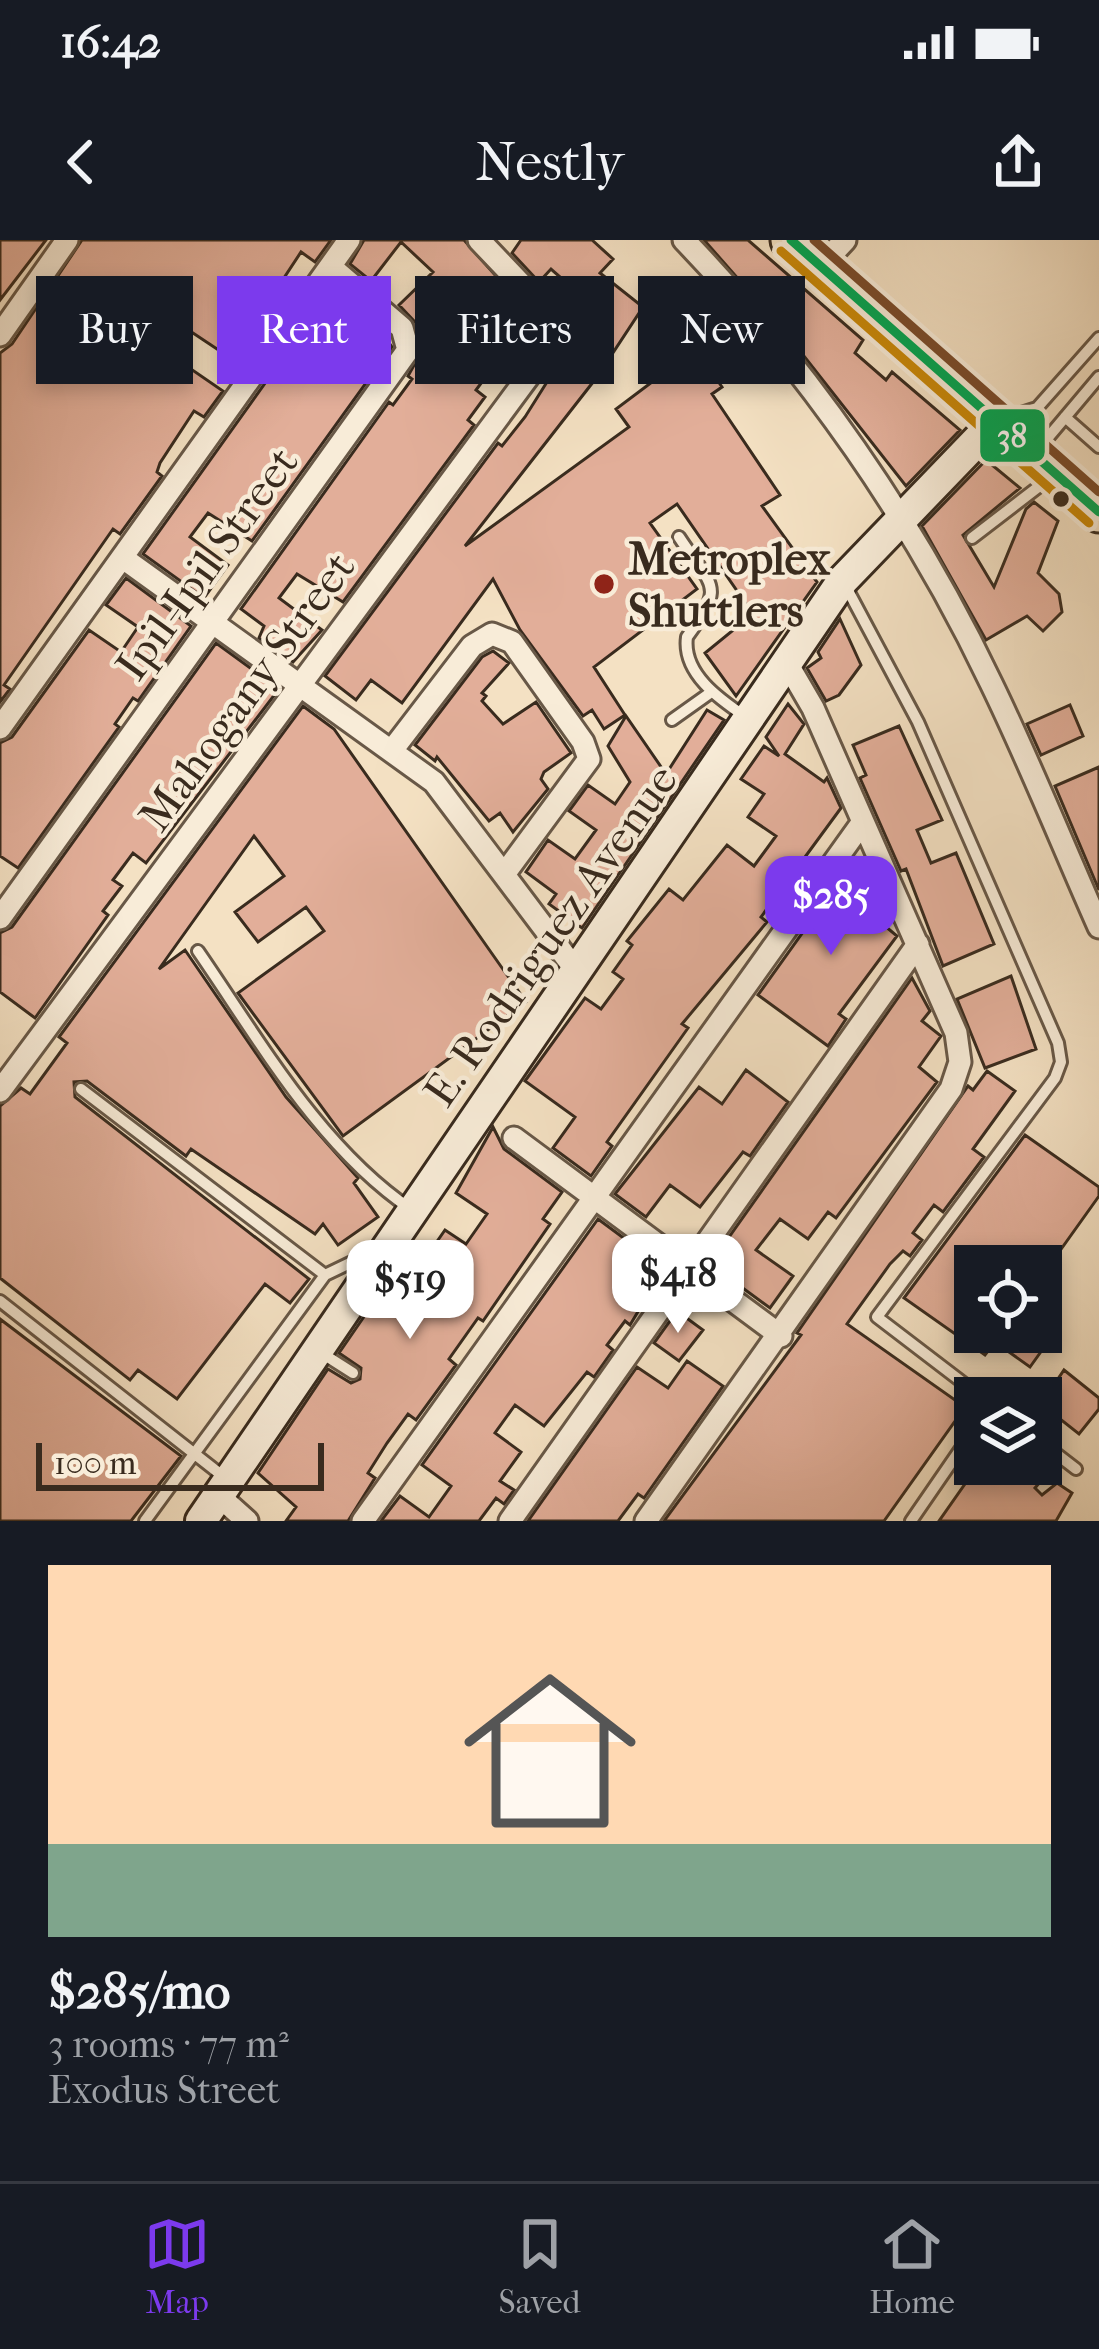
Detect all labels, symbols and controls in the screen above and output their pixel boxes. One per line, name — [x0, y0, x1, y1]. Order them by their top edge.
text: 16:42 — [60, 16, 161, 69]
icon: back — [48, 129, 114, 195]
icon: share — [985, 129, 1051, 195]
text: Nestly — [475, 131, 624, 194]
chip: Buy — [36, 276, 193, 384]
chip: Rent — [217, 276, 391, 384]
chip: Filters — [415, 276, 614, 384]
chip: New — [638, 276, 805, 384]
line badge: 38 — [978, 407, 1047, 464]
text: 38 — [997, 417, 1027, 456]
street label: Ipil-Ipil Street — [105, 437, 309, 691]
unlabelled marker — [1050, 488, 1072, 510]
place label: Metroplex Shuttlers — [628, 533, 831, 638]
street label: Mahogany Street — [128, 542, 366, 842]
marker: Metroplex Shuttlers — [591, 571, 617, 597]
street label: E. Rodriguez Avenue — [414, 755, 689, 1117]
pin: $285 — [760, 856, 902, 958]
text: $285 — [792, 872, 870, 918]
pin: $418 — [607, 1234, 749, 1336]
pin: $519 — [339, 1240, 481, 1342]
map controls — [954, 1245, 1062, 1485]
button: locate — [954, 1245, 1062, 1353]
text: $418 — [639, 1250, 717, 1296]
text: $519 — [374, 1256, 446, 1302]
button: layers — [954, 1377, 1062, 1485]
scale bar — [36, 1437, 324, 1490]
text: 100 m — [54, 1444, 137, 1483]
icon: home — [442, 1643, 658, 1859]
text: $285/mo — [48, 1961, 230, 2021]
text: 3 rooms · 77 m² — [48, 2021, 289, 2067]
text: Exodus Street — [48, 2067, 280, 2113]
tab: Map — [144, 2211, 210, 2322]
tab: Saved — [499, 2211, 580, 2322]
tab: Home — [869, 2211, 955, 2322]

